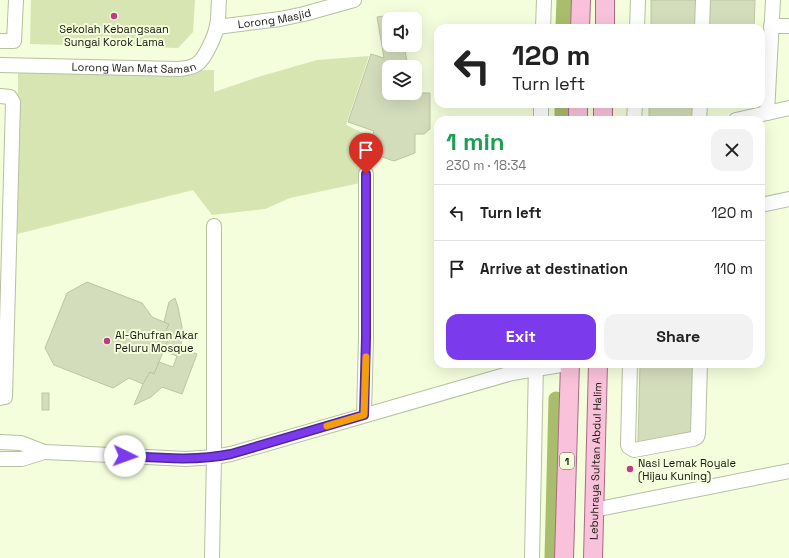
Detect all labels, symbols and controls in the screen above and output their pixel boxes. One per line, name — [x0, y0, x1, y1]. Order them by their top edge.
street label: Lorong Masjid — [237, 5, 313, 31]
marker: Sekolah Kebangsaan Sungai Korok Lama — [109, 11, 119, 21]
map controls — [382, 12, 422, 100]
button: sound — [382, 12, 422, 52]
place label: Sekolah Kebangsaan Sungai Korok Lama — [59, 22, 169, 49]
text: 120 m — [512, 37, 590, 73]
icon: left — [446, 40, 498, 92]
street label: Lorong Wan Mat Saman — [72, 59, 198, 76]
button: layers — [382, 60, 422, 100]
text: Turn left — [512, 72, 585, 95]
text: 1 min — [446, 126, 505, 157]
button: close — [711, 129, 753, 171]
pin — [349, 133, 383, 174]
icon: arrive — [355, 139, 377, 161]
text: 230 m · 18:34 — [446, 157, 526, 174]
icon: left — [446, 202, 468, 224]
text: Turn left — [480, 203, 542, 222]
text: 120 m — [711, 203, 753, 222]
icon: arrive — [446, 258, 468, 280]
text: Arrive at destination — [480, 259, 628, 278]
text: 110 m — [714, 259, 753, 278]
button: Exit — [446, 314, 596, 360]
button: Share — [604, 314, 753, 360]
place label: Al-Ghufran Akar Peluru Mosque — [115, 328, 198, 355]
marker: Al-Ghufran Akar Peluru Mosque — [102, 336, 112, 346]
street label: Lebuhraya Sultan Abdul Halim — [586, 382, 605, 540]
position arrow — [104, 435, 146, 477]
road number: 1 — [560, 453, 574, 469]
place label: Nasi Lemak Royale (Hijau Kuning) — [638, 456, 736, 483]
marker: Nasi Lemak Royale (Hijau Kuning) — [625, 464, 635, 474]

